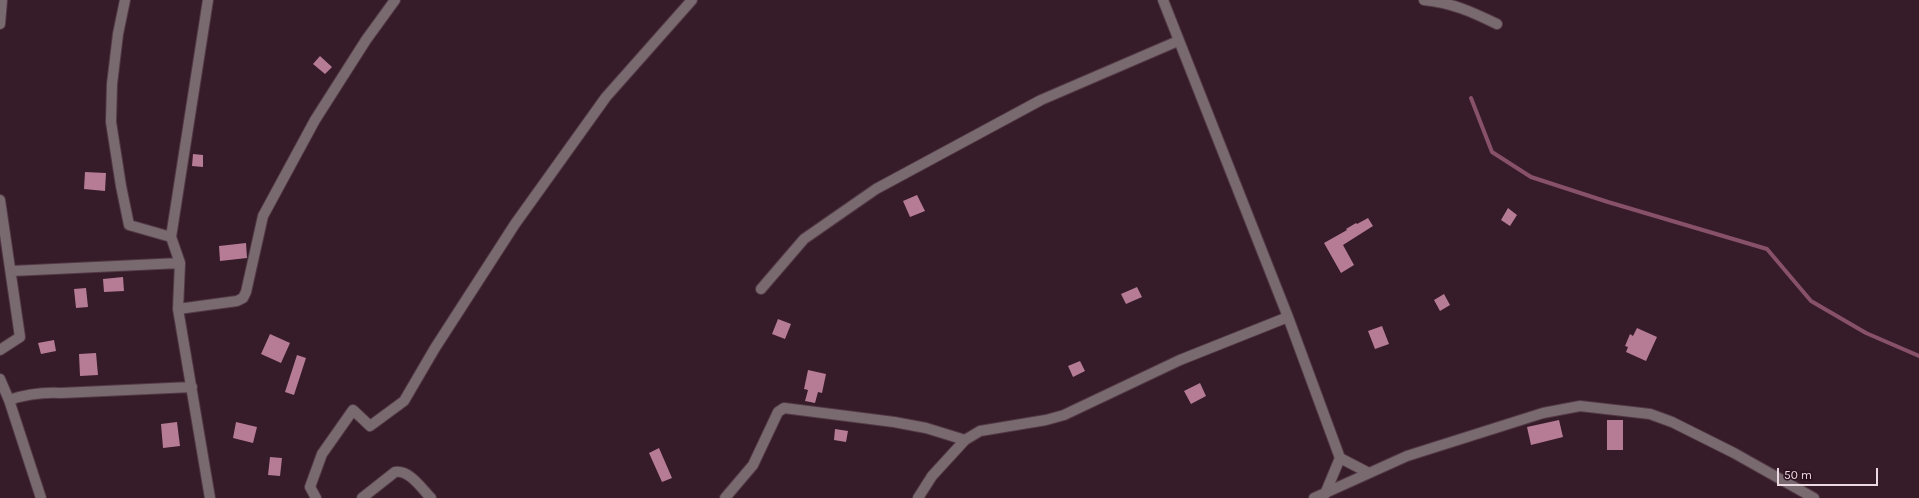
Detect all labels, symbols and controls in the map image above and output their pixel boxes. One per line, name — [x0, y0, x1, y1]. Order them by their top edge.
scale bar — [1779, 460, 1880, 486]
text: 50 m — [1784, 468, 1812, 482]

